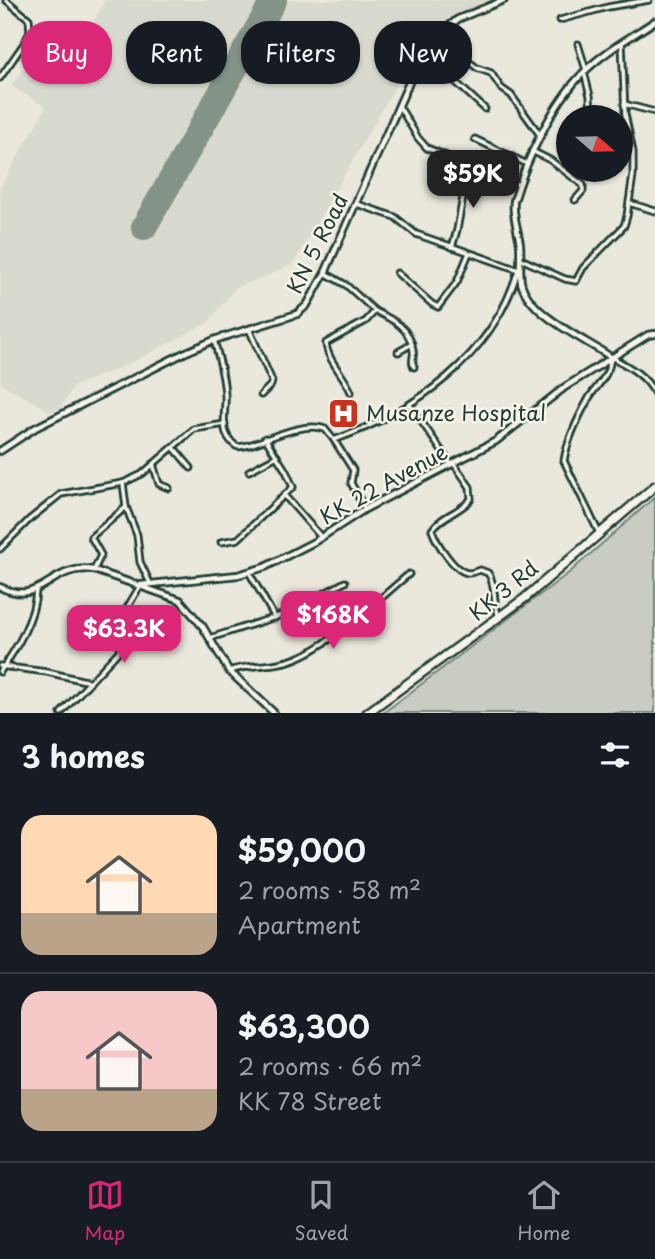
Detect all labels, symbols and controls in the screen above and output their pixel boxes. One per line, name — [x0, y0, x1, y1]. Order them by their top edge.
chip: Buy — [21, 21, 112, 84]
chip: Rent — [126, 21, 227, 84]
chip: Filters — [241, 21, 360, 84]
chip: New — [374, 21, 472, 84]
north arrow — [556, 105, 634, 182]
map controls — [556, 105, 633, 182]
pin: $59K — [432, 150, 514, 210]
text: $59K — [443, 155, 503, 190]
street label: KN 5 Road — [277, 188, 355, 299]
place label: Musanze Hospital — [366, 396, 546, 428]
hospital icon: Musanze Hospital — [326, 397, 360, 431]
street label: KK 22 Avenue — [313, 435, 453, 532]
street label: KK 3 Rd — [461, 551, 544, 627]
pin: $168K — [284, 592, 382, 651]
text: $168K — [297, 596, 369, 631]
pin: $63.3K — [67, 606, 181, 665]
text: $63.3K — [83, 610, 165, 645]
text: 3 homes — [21, 733, 145, 778]
icon: filters — [596, 736, 634, 774]
text: $59,000 — [238, 827, 366, 872]
icon: home — [77, 843, 161, 927]
text: 2 rooms · 58 m² — [238, 872, 421, 907]
text: Apartment — [238, 907, 361, 942]
text: $63,300 — [238, 1003, 370, 1048]
icon: home — [77, 1019, 161, 1103]
text: 2 rooms · 66 m² — [238, 1048, 422, 1083]
text: KK 78 Street — [238, 1083, 381, 1118]
tab: Map — [85, 1176, 125, 1246]
tab: Saved — [294, 1176, 348, 1246]
tab: Home — [518, 1176, 570, 1246]

